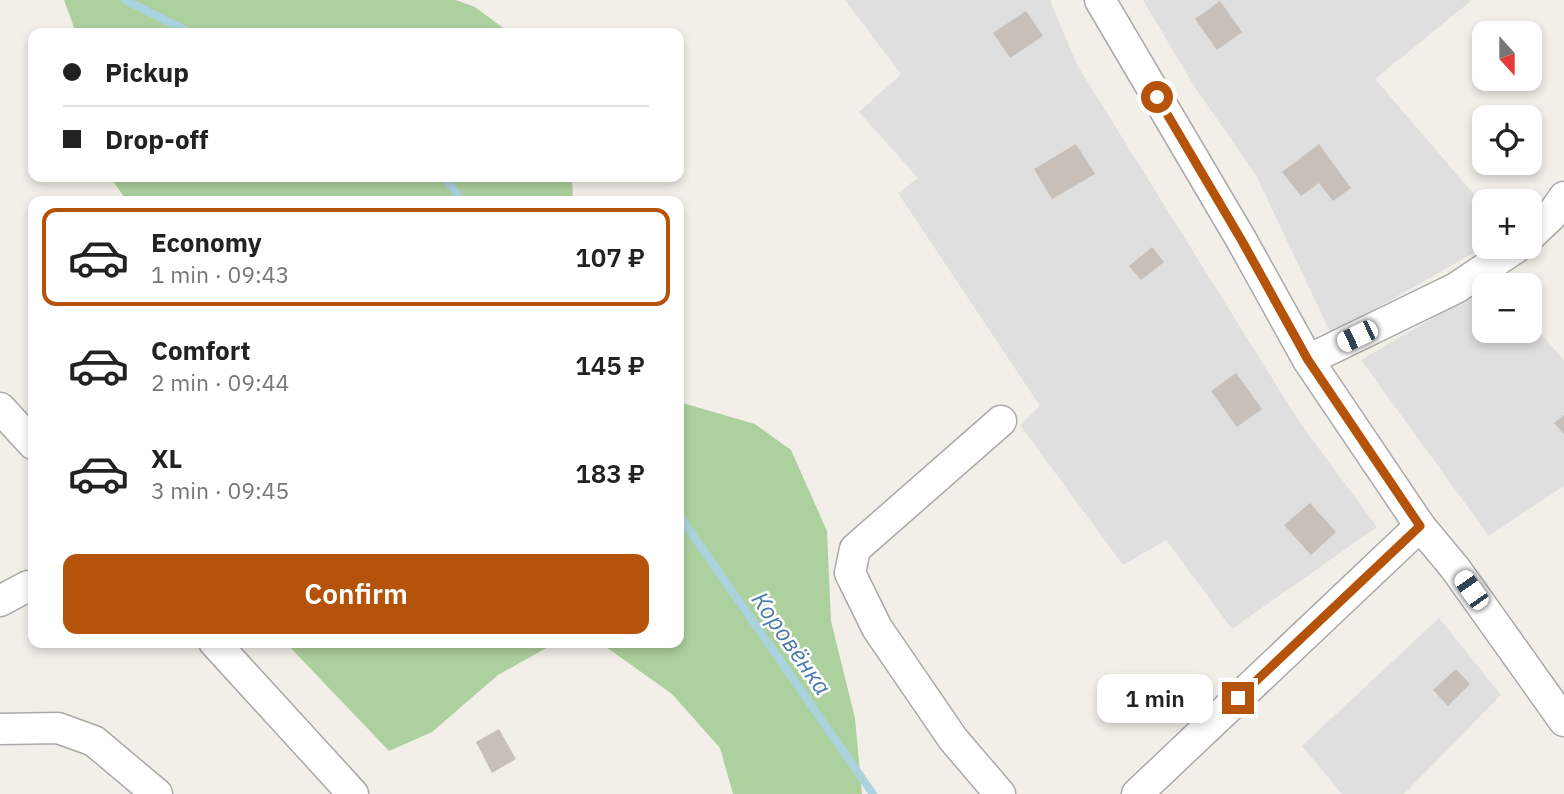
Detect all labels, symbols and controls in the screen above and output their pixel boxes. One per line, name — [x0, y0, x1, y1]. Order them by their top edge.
north arrow — [1472, 21, 1542, 91]
map controls — [1472, 21, 1542, 343]
text: Pickup — [105, 55, 189, 89]
route start — [1141, 81, 1173, 113]
button: locate — [1472, 105, 1542, 175]
text: Drop-off — [105, 122, 208, 156]
button: + — [1472, 189, 1542, 259]
text: Economy — [151, 225, 262, 259]
icon: car — [67, 226, 130, 289]
text: 107 ₽ — [575, 240, 645, 274]
text: 1 min · 09:43 — [151, 259, 289, 289]
button: − — [1472, 273, 1542, 343]
car — [1334, 317, 1381, 355]
text: Comfort — [151, 333, 250, 367]
icon: car — [67, 334, 130, 397]
text: 145 ₽ — [575, 348, 645, 382]
text: 2 min · 09:44 — [151, 367, 289, 397]
text: XL — [151, 441, 182, 475]
icon: car — [67, 442, 130, 505]
text: 183 ₽ — [575, 456, 645, 490]
text: 3 min · 09:45 — [151, 475, 289, 505]
button: Confirm — [63, 554, 649, 634]
car — [1451, 567, 1492, 613]
water label: Коровёнка — [745, 585, 839, 701]
callout: 1 min — [1098, 674, 1214, 722]
route end — [1222, 682, 1254, 714]
text: 1 min — [1125, 683, 1185, 713]

